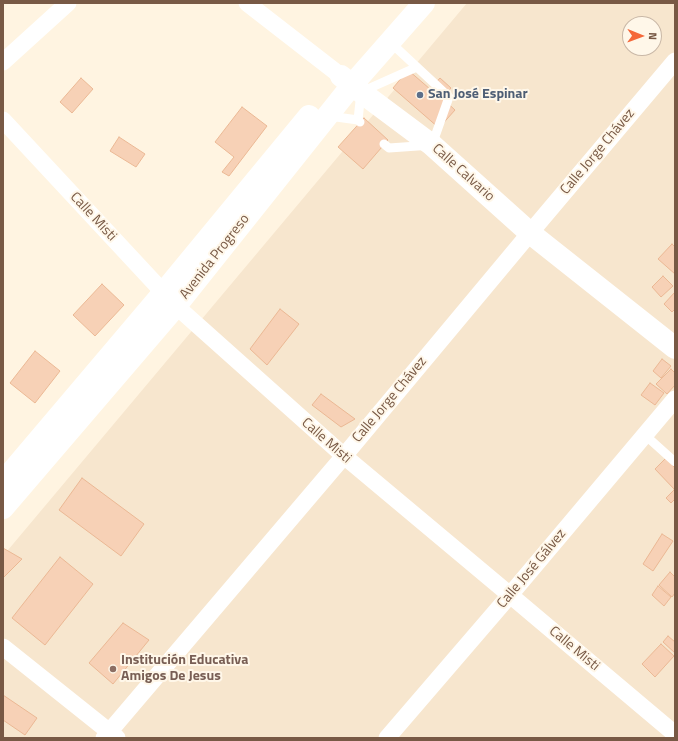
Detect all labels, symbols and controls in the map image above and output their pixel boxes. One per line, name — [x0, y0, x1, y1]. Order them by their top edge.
north arrow — [622, 16, 662, 56]
text: N — [645, 32, 661, 40]
place label: San José Espinar — [428, 87, 528, 103]
marker: San José Espinar — [415, 90, 425, 100]
street label: Calle Jorge Chávez — [557, 106, 639, 198]
street label: Calle Calvario — [428, 141, 498, 205]
street label: Calle Misti — [66, 189, 120, 245]
street label: Avenida Progreso — [177, 211, 253, 303]
street label: Calle Jorge Chávez — [349, 354, 431, 446]
street label: Calle Misti — [298, 415, 354, 467]
street label: Calle José Gálvez — [494, 526, 570, 612]
street label: Calle Misti — [545, 623, 603, 675]
place label: Institución Educativa Amigos De Jesus — [121, 653, 248, 686]
marker: Institución Educativa Amigos De Jesus — [108, 664, 118, 674]

